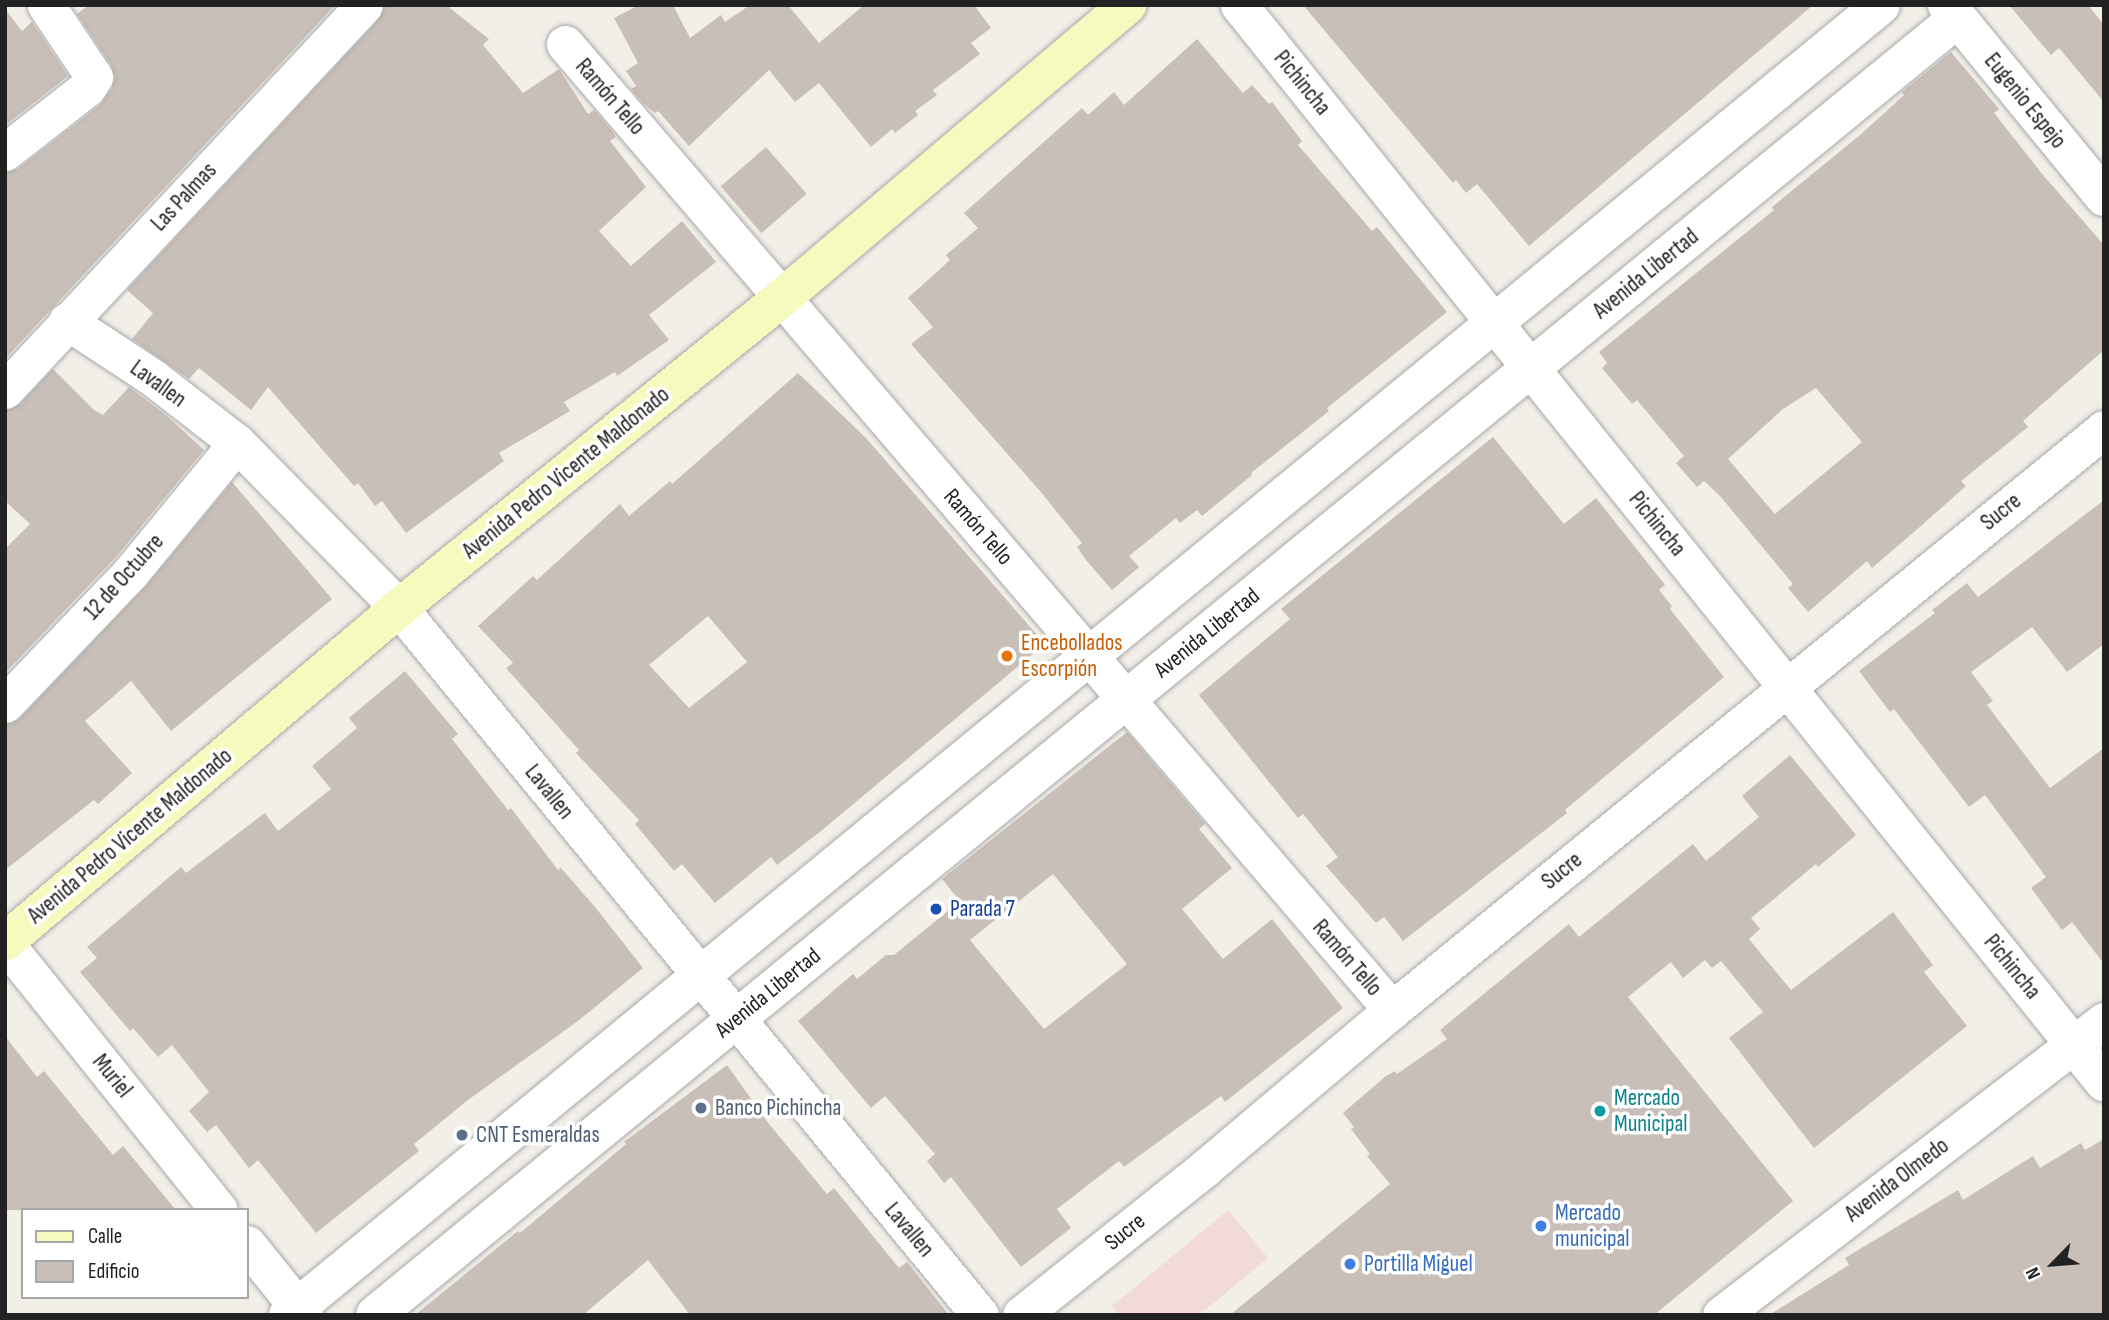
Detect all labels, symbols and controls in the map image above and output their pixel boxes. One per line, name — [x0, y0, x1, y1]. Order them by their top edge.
street label: Pichincha — [1268, 45, 1336, 121]
street label: Eugenio Espejo — [1978, 48, 2072, 154]
street label: Ramón Tello — [569, 53, 651, 141]
street label: Las Palmas — [145, 157, 223, 237]
street label: Avenida Libertad — [1588, 223, 1704, 325]
street label: Lavallen — [125, 355, 191, 413]
street label: Avenida Pedro Vicente Maldonado — [457, 381, 675, 565]
street label: Ramón Tello — [937, 483, 1019, 571]
street label: Pichincha — [1623, 486, 1691, 562]
street label: Sucre — [1975, 487, 2027, 537]
street label: 12 de Octubre — [78, 528, 170, 626]
street label: Avenida Libertad — [1149, 582, 1265, 684]
place label: Encebollados Escorpión — [1021, 629, 1123, 683]
marker: Encebollados Escorpión — [999, 648, 1015, 664]
street label: Avenida Pedro Vicente Maldonado — [22, 742, 238, 930]
street label: Lavallen — [519, 759, 579, 825]
street label: Sucre — [1536, 846, 1588, 896]
place label: Parada 7 — [950, 895, 1015, 923]
marker: Parada 7 — [928, 901, 944, 917]
street label: Ramón Tello — [1306, 914, 1388, 1002]
street label: Pichincha — [1978, 929, 2046, 1005]
street label: Avenida Libertad — [710, 942, 826, 1044]
street label: Muriel — [86, 1049, 138, 1103]
place label: Mercado Municipal — [1614, 1084, 1688, 1138]
place label: Banco Pichincha — [715, 1094, 841, 1122]
marker: Banco Pichincha — [693, 1100, 709, 1116]
marker: Mercado Municipal — [1592, 1103, 1608, 1119]
place label: CNT Esmeraldas — [476, 1121, 600, 1149]
marker: CNT Esmeraldas — [454, 1127, 470, 1143]
street label: Avenida Olmedo — [1840, 1132, 1954, 1228]
street label: Lavallen — [878, 1197, 940, 1263]
place label: Mercado municipal — [1555, 1199, 1630, 1253]
street label: Sucre — [1099, 1207, 1151, 1257]
legend — [21, 1208, 248, 1299]
marker: Mercado municipal — [1533, 1218, 1549, 1234]
text: Calle — [88, 1224, 122, 1249]
north arrow — [2018, 1229, 2088, 1299]
place label: Portilla Miguel — [1364, 1250, 1473, 1278]
marker: Portilla Miguel — [1342, 1256, 1358, 1272]
text: Edificio — [88, 1259, 139, 1284]
text: N — [2021, 1264, 2046, 1283]

